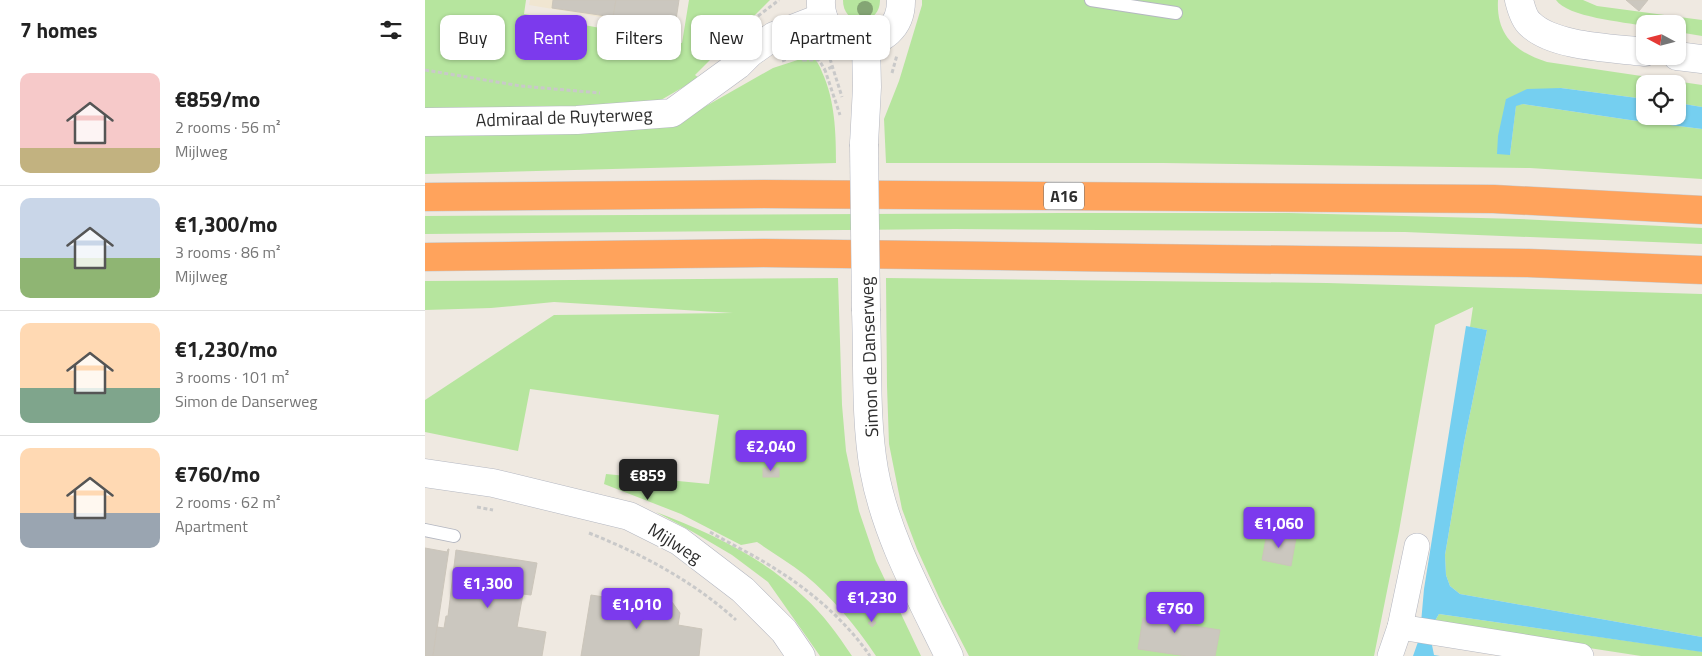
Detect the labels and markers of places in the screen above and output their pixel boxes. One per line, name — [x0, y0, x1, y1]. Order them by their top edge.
pin: €2,040 — [730, 430, 812, 472]
pin: €859 — [618, 458, 678, 501]
pin: €1,060 — [1238, 506, 1320, 549]
pin: €1,300 — [447, 566, 529, 609]
pin: €1,230 — [831, 580, 913, 623]
pin: €1,010 — [596, 588, 678, 630]
pin: €760 — [1145, 592, 1205, 634]

